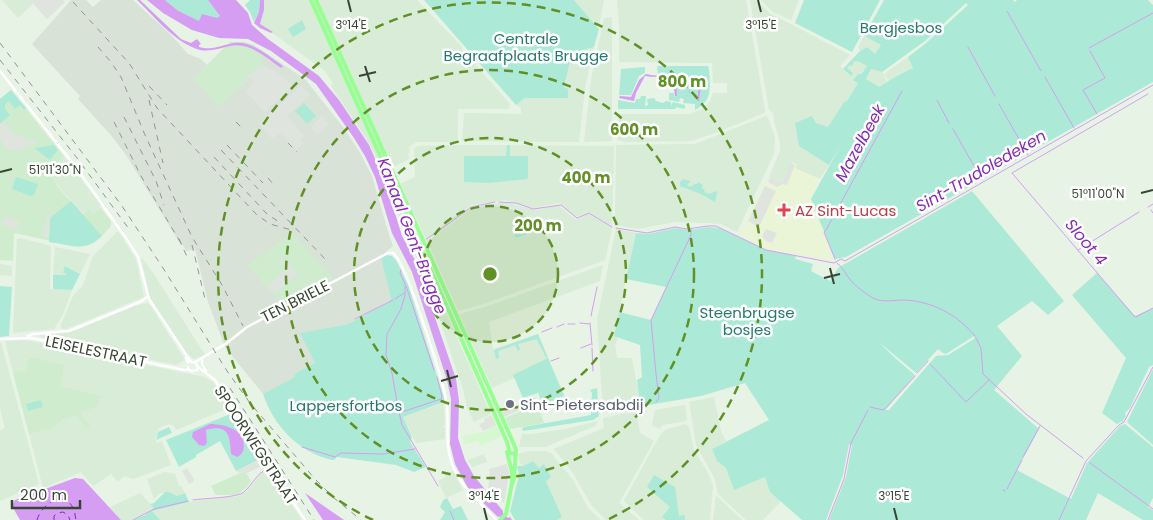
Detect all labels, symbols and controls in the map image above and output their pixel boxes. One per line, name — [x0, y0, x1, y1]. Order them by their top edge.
text: 3°14'E — [335, 16, 367, 33]
text: 3°15'E — [745, 16, 777, 33]
park label: Bergjesbos — [860, 17, 942, 38]
park label: Centrale Begraafplaats Brugge — [444, 28, 608, 66]
text: 800 m — [658, 71, 706, 92]
water label: Mazelbeek — [829, 100, 891, 186]
text: 600 m — [610, 119, 658, 140]
water label: Sint-Trudoledeken — [912, 124, 1050, 218]
water label: Kanaal Gent-Brugge — [372, 154, 452, 318]
text: 51°11'30"N — [29, 161, 81, 178]
text: 400 m — [562, 167, 611, 188]
text: 51°11'00"N — [1072, 185, 1124, 202]
place label: AZ Sint-Lucas — [795, 200, 896, 221]
marker: AZ Sint-Lucas — [777, 203, 791, 217]
water label: Sloot 4 — [1060, 214, 1112, 270]
text: 200 m — [514, 215, 562, 236]
centre of rings — [481, 265, 499, 283]
street label: TEN BRIELE — [257, 275, 333, 327]
park label: Steenbrugse bosjes — [699, 302, 795, 340]
street label: LEISELESTRAAT — [43, 330, 149, 372]
street label: SPOORWEGSTRAAT — [209, 381, 303, 509]
place label: Sint-Pietersabdij — [520, 394, 644, 415]
park label: Lappersfortbos — [290, 395, 403, 416]
marker: Sint-Pietersabdij — [504, 398, 516, 410]
scale bar — [12, 478, 80, 510]
text: 200 m — [20, 484, 67, 505]
text: 3°14'E — [468, 487, 500, 504]
text: 3°15'E — [878, 487, 910, 504]

